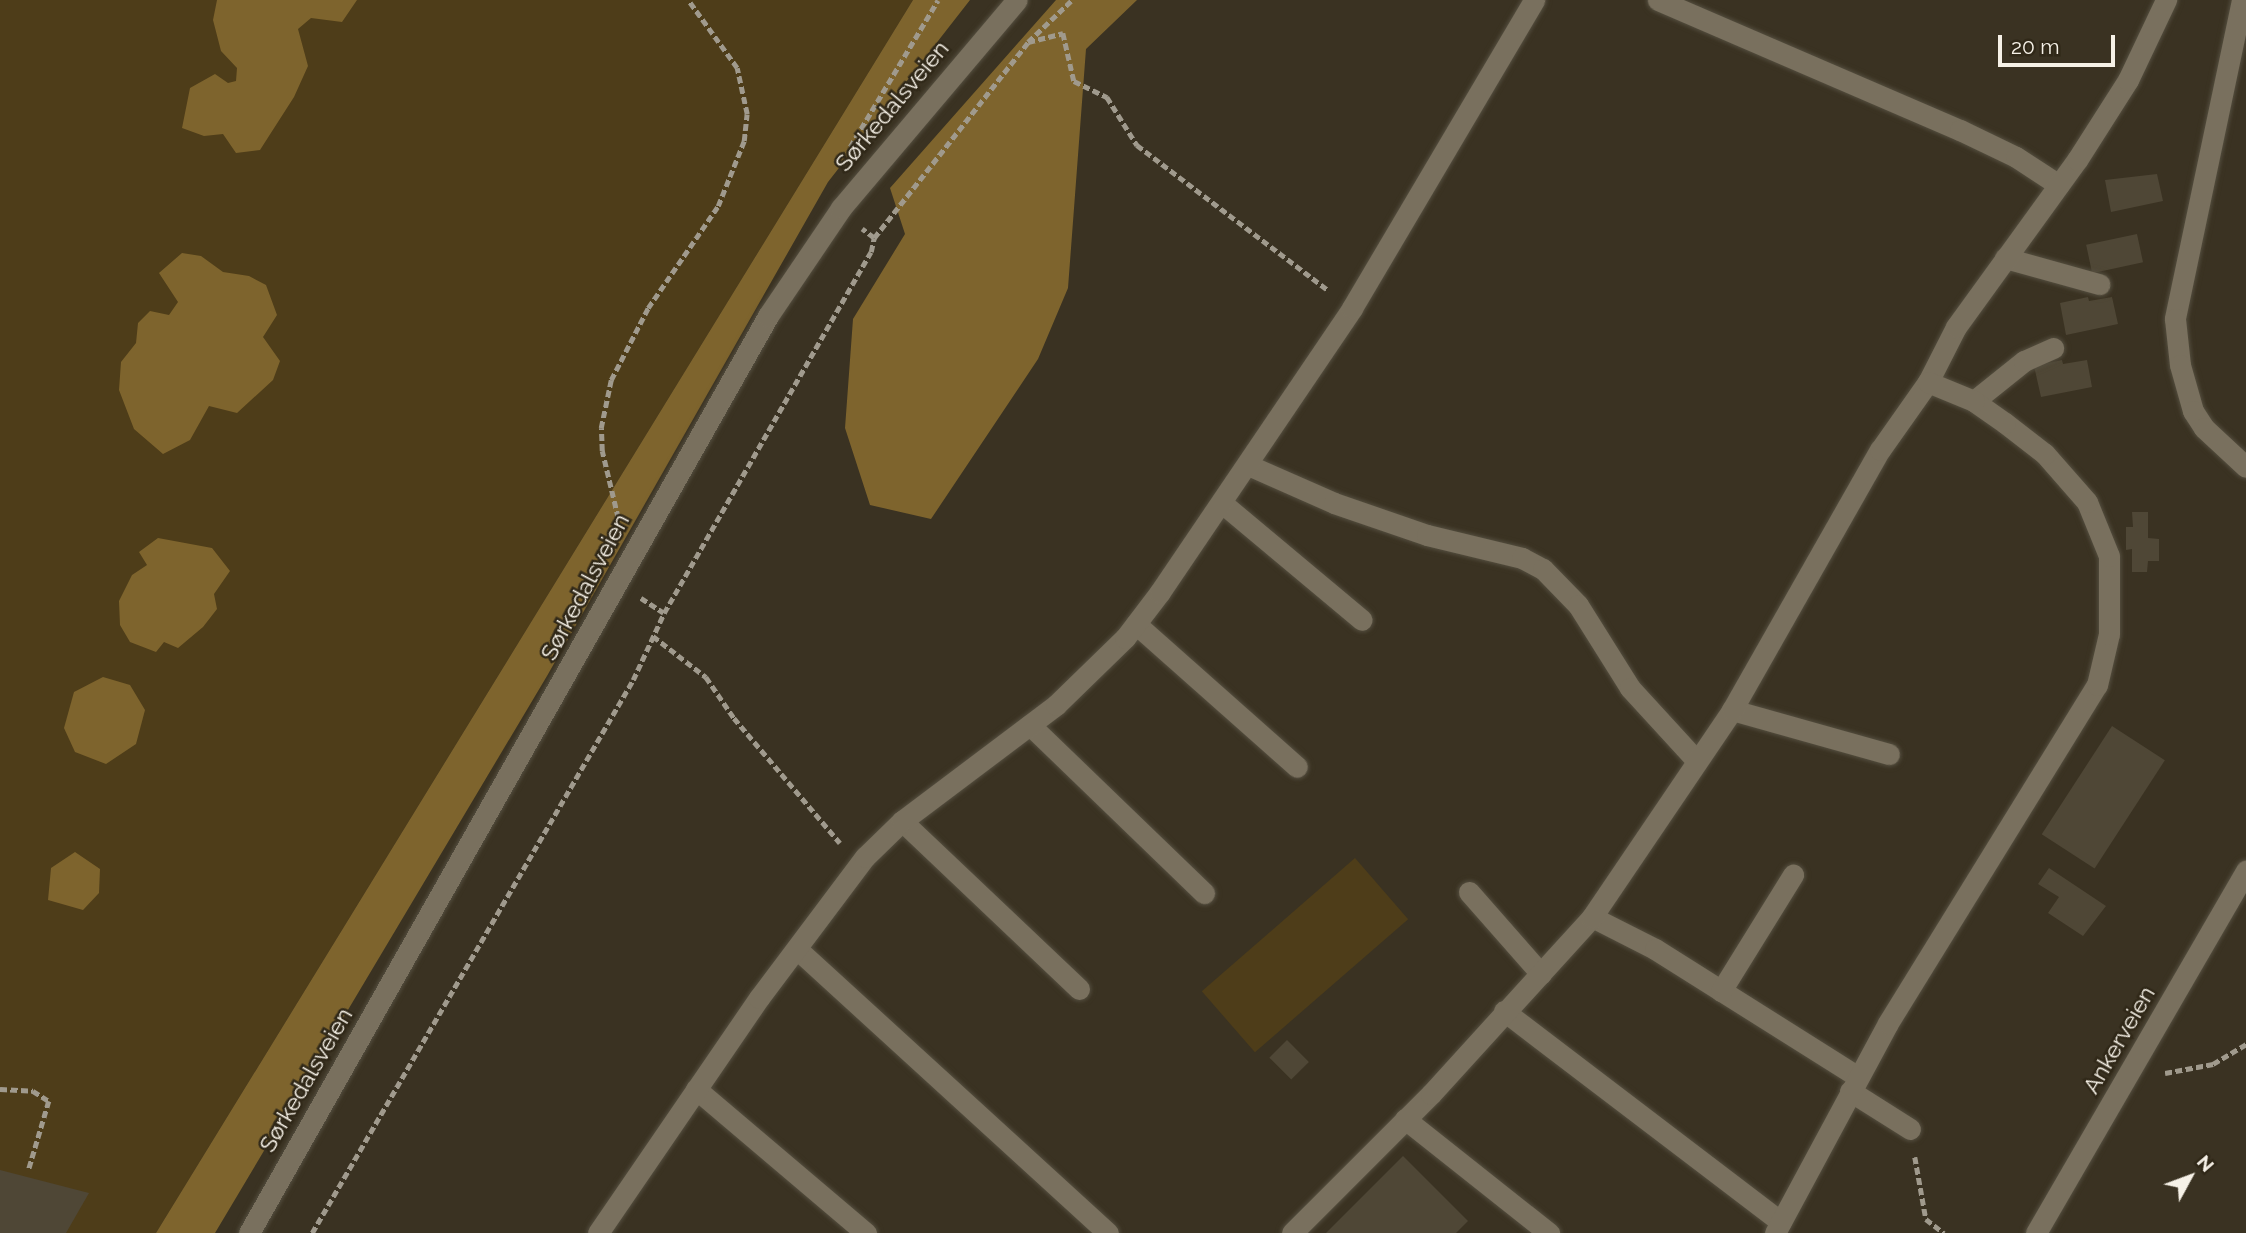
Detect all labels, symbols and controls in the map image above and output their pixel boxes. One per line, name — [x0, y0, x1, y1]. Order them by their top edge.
scale bar — [2001, 21, 2118, 65]
text: 20 m — [2011, 34, 2059, 59]
street label: Sørkedalsveien — [829, 35, 955, 177]
street label: Sørkedalsveien — [535, 509, 635, 665]
street label: Ankerveien — [2077, 981, 2161, 1099]
street label: Sørkedalsveien — [254, 1003, 358, 1157]
north arrow — [2155, 1142, 2225, 1212]
text: N — [2193, 1151, 2219, 1176]

